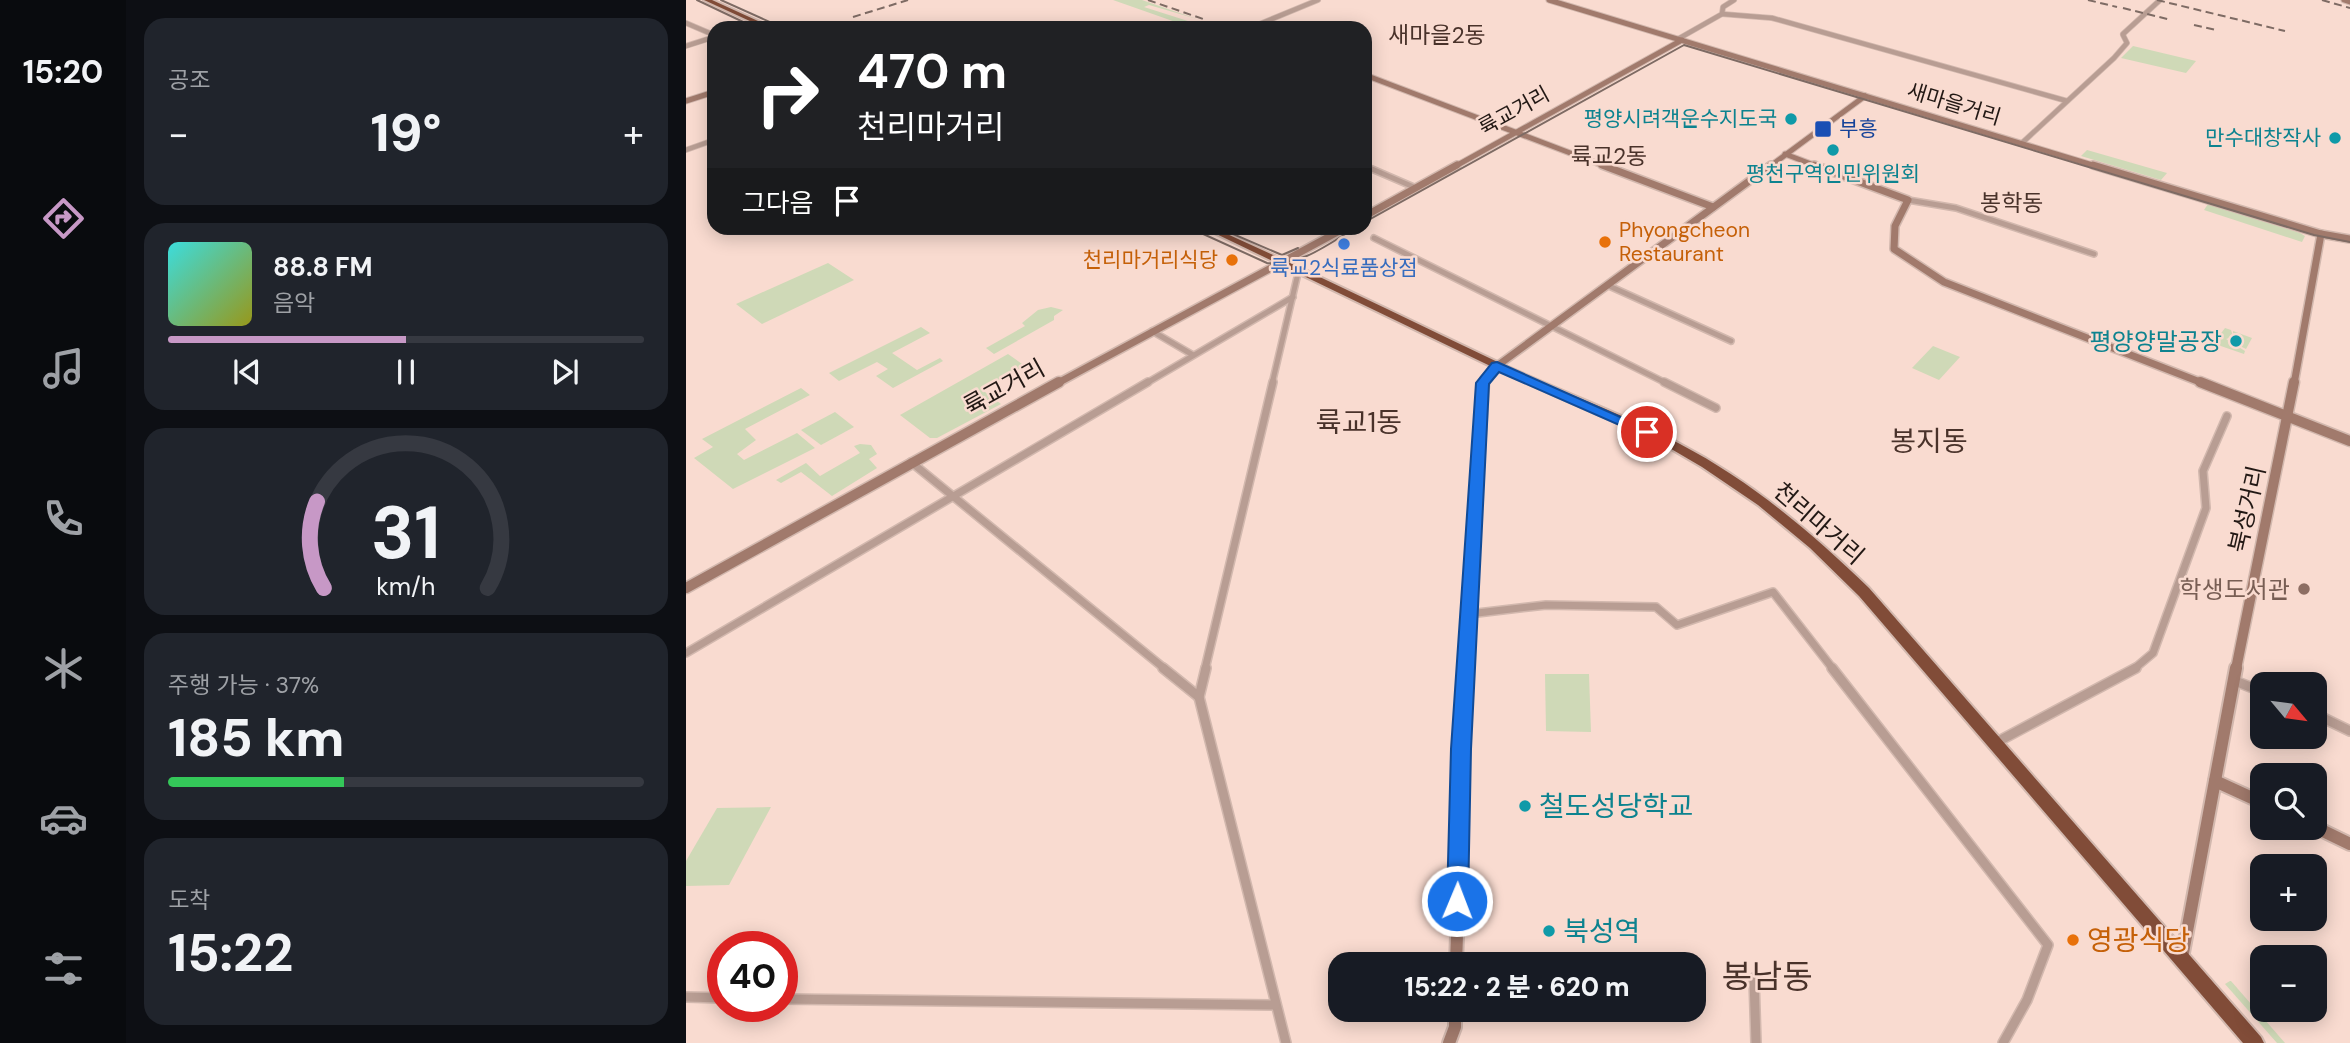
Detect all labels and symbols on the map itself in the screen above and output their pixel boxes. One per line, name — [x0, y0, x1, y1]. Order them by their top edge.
district label: 새마을2동 — [1388, 20, 1486, 50]
street label: 새마을거리 — [1904, 76, 2004, 132]
street label: 륙교거리 — [1473, 80, 1555, 142]
place label: 평양시려객운수지도국 — [1584, 105, 1777, 133]
marker: 평양시려객운수지도국 — [1783, 111, 1799, 127]
place label: 부흥 — [1839, 115, 1878, 143]
marker: 부흥 — [1813, 119, 1833, 139]
place label: 만수대창작사 — [2205, 124, 2321, 152]
marker: 만수대창작사 — [2327, 130, 2343, 146]
district label: 륙교2동 — [1571, 141, 1647, 171]
marker: 평천구역인민위원회 — [1825, 142, 1841, 158]
place label: 평천구역인민위원회 — [1746, 160, 1920, 188]
district label: 봉학동 — [1980, 188, 2044, 218]
place label: Phyongcheon Restaurant — [1619, 216, 1750, 268]
marker: Phyongcheon Restaurant — [1597, 234, 1613, 250]
marker: 륙교2식료품상점 — [1336, 236, 1352, 252]
place label: 천리마거리식당 — [1083, 246, 1218, 274]
marker: 천리마거리식당 — [1224, 252, 1240, 268]
place label: 륙교2식료품상점 — [1270, 254, 1418, 282]
place label: 평양양말공장 — [2090, 326, 2222, 357]
marker: 평양양말공장 — [2228, 333, 2244, 349]
street label: 륙교거리 — [958, 352, 1050, 422]
pin — [1617, 402, 1677, 462]
district label: 륙교1동 — [1316, 404, 1402, 441]
district label: 봉지동 — [1890, 423, 1968, 460]
street label: 북성거리 — [2222, 462, 2272, 556]
street label: 천리마거리 — [1767, 475, 1871, 571]
place label: 학생도서관 — [2180, 574, 2290, 605]
marker: 학생도서관 — [2296, 581, 2312, 597]
north arrow — [2250, 672, 2328, 749]
place label: 철도성당학교 — [1539, 788, 1694, 825]
marker: 철도성당학교 — [1517, 798, 1533, 814]
position arrow — [1420, 864, 1494, 938]
place label: 북성역 — [1563, 913, 1640, 950]
place label: 영광식당 — [2087, 922, 2190, 959]
marker: 북성역 — [1541, 923, 1557, 939]
speed limit sign: 40 — [707, 931, 798, 1022]
marker: 영광식당 — [2065, 932, 2081, 948]
district label: 봉남동 — [1721, 955, 1813, 998]

